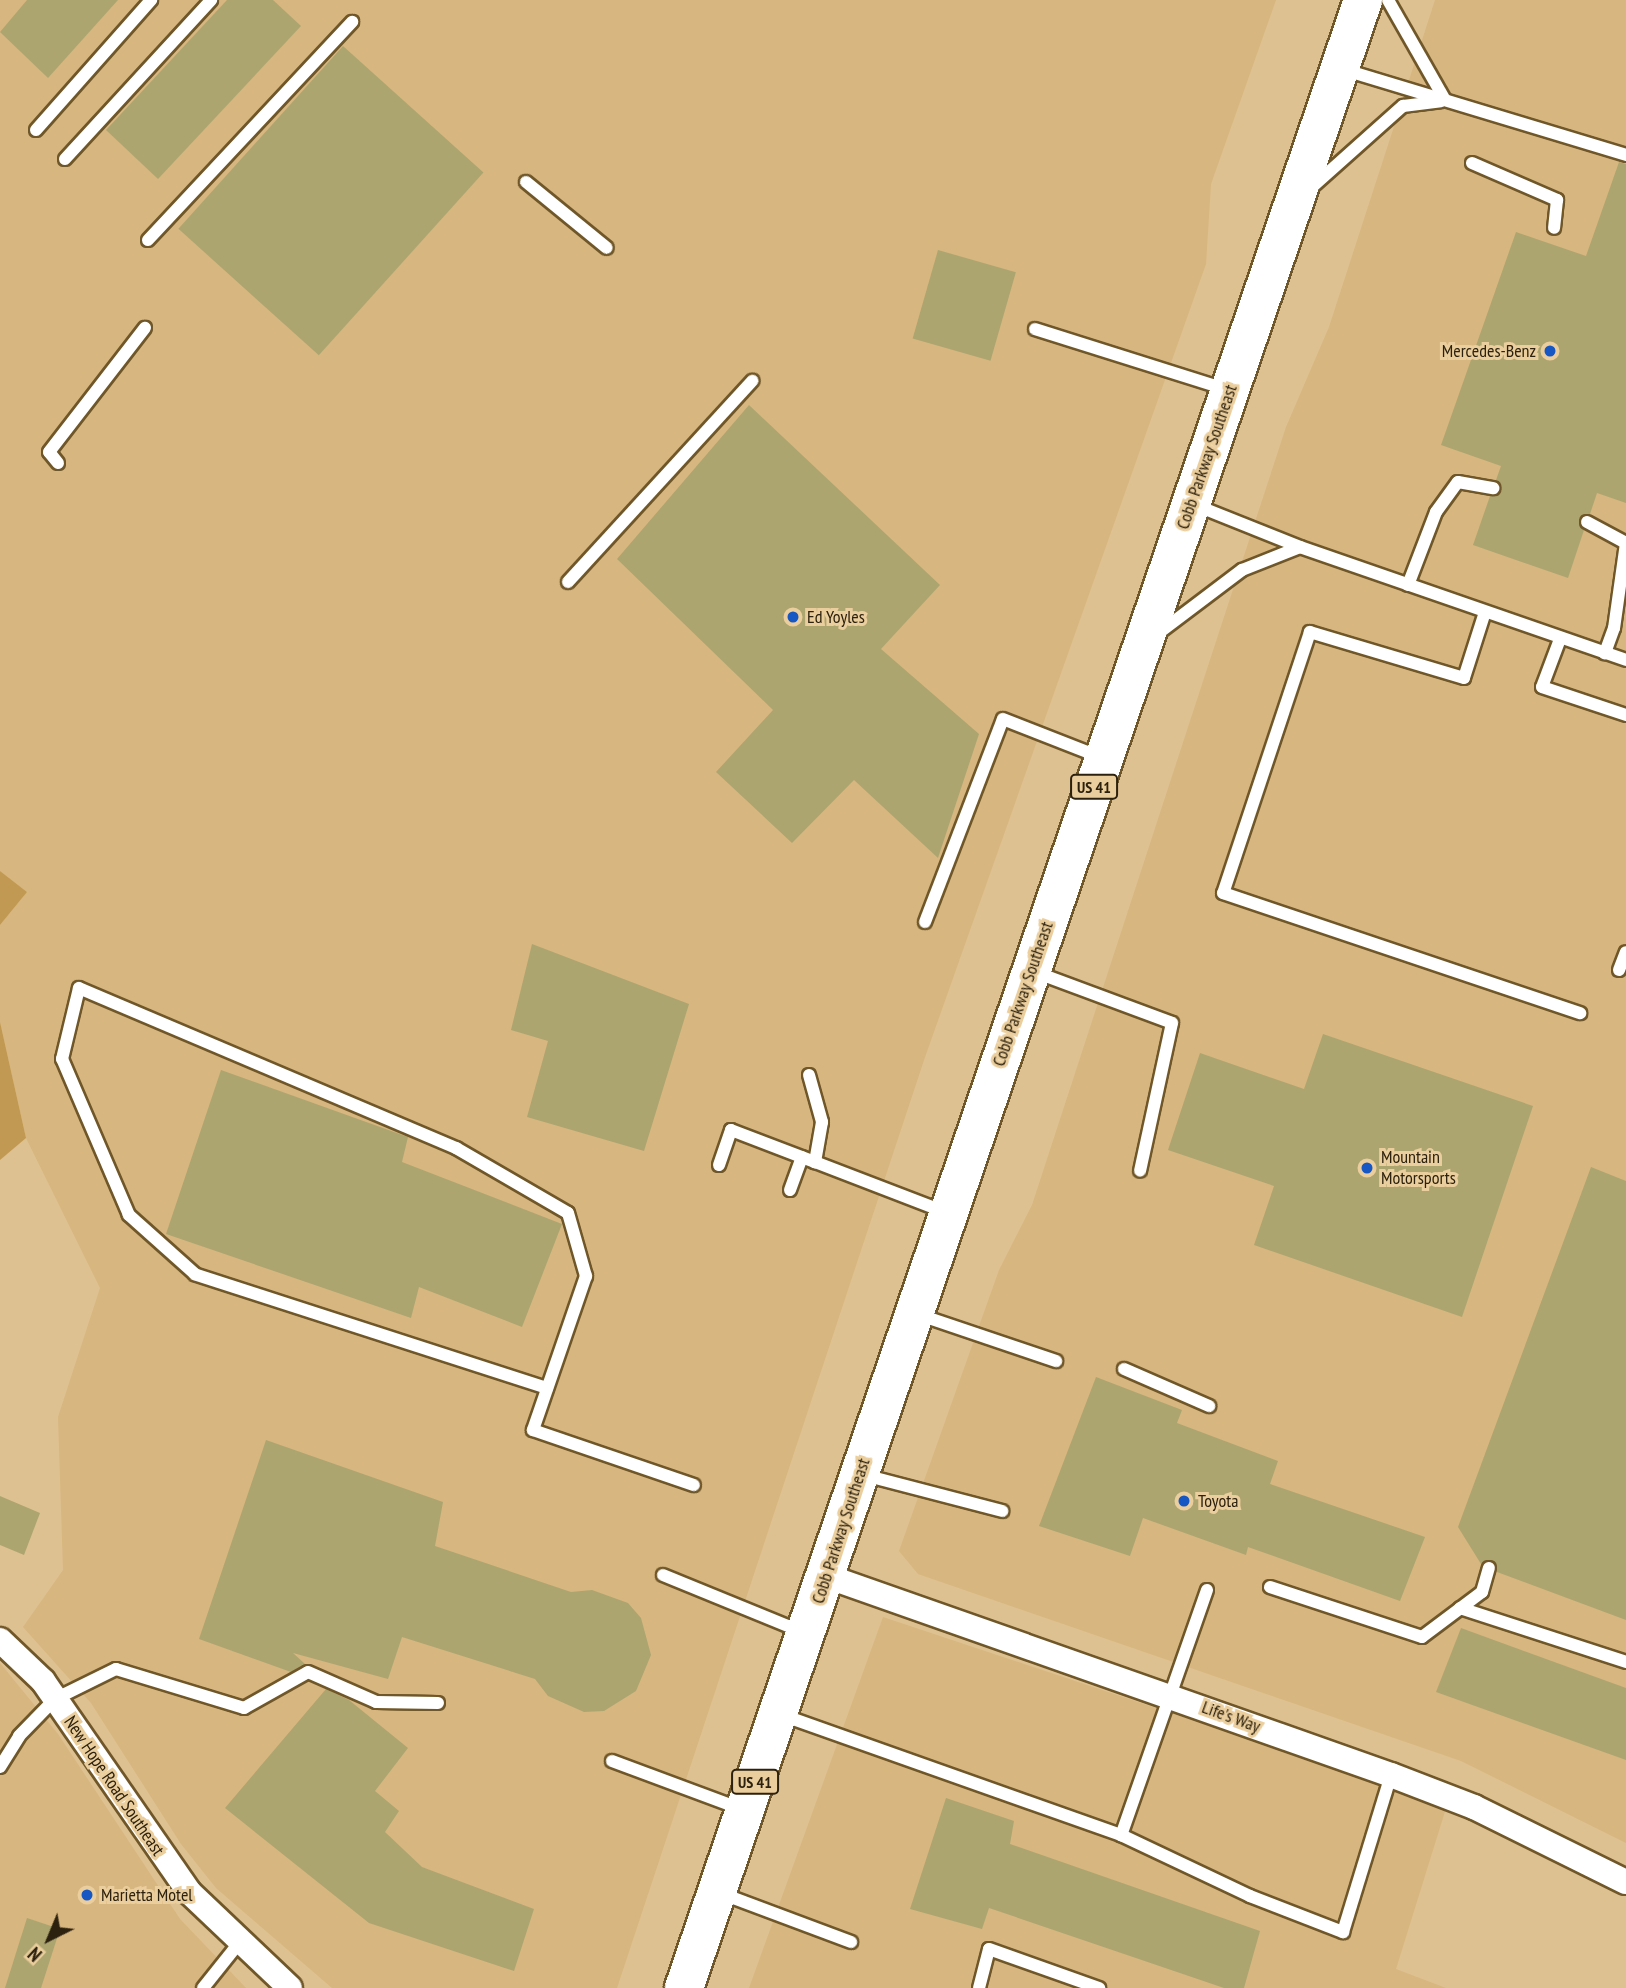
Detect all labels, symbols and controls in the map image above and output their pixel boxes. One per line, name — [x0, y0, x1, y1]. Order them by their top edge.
place label: Mercedes-Benz — [1442, 340, 1536, 362]
marker: Mercedes-Benz — [1542, 343, 1558, 359]
street label: Cobb Parkway Southeast — [1172, 382, 1242, 532]
place label: Ed Yoyles — [807, 606, 865, 628]
marker: Ed Yoyles — [785, 609, 801, 625]
road number: US 41 — [1070, 774, 1118, 800]
street label: Cobb Parkway Southeast — [988, 919, 1058, 1069]
place label: Mountain Motorsports — [1381, 1147, 1456, 1190]
marker: Mountain Motorsports — [1359, 1160, 1375, 1176]
street label: Cobb Parkway Southeast — [807, 1455, 875, 1607]
place label: Toyota — [1198, 1490, 1238, 1512]
marker: Toyota — [1176, 1493, 1192, 1509]
street label: Life's Way — [1199, 1696, 1263, 1738]
street label: New Hope Road Southeast — [59, 1712, 169, 1860]
road number: US 41 — [730, 1770, 780, 1795]
place label: Marietta Motel — [101, 1884, 193, 1906]
marker: Marietta Motel — [79, 1887, 95, 1903]
north arrow — [14, 1904, 84, 1974]
text: N — [23, 1942, 47, 1967]

